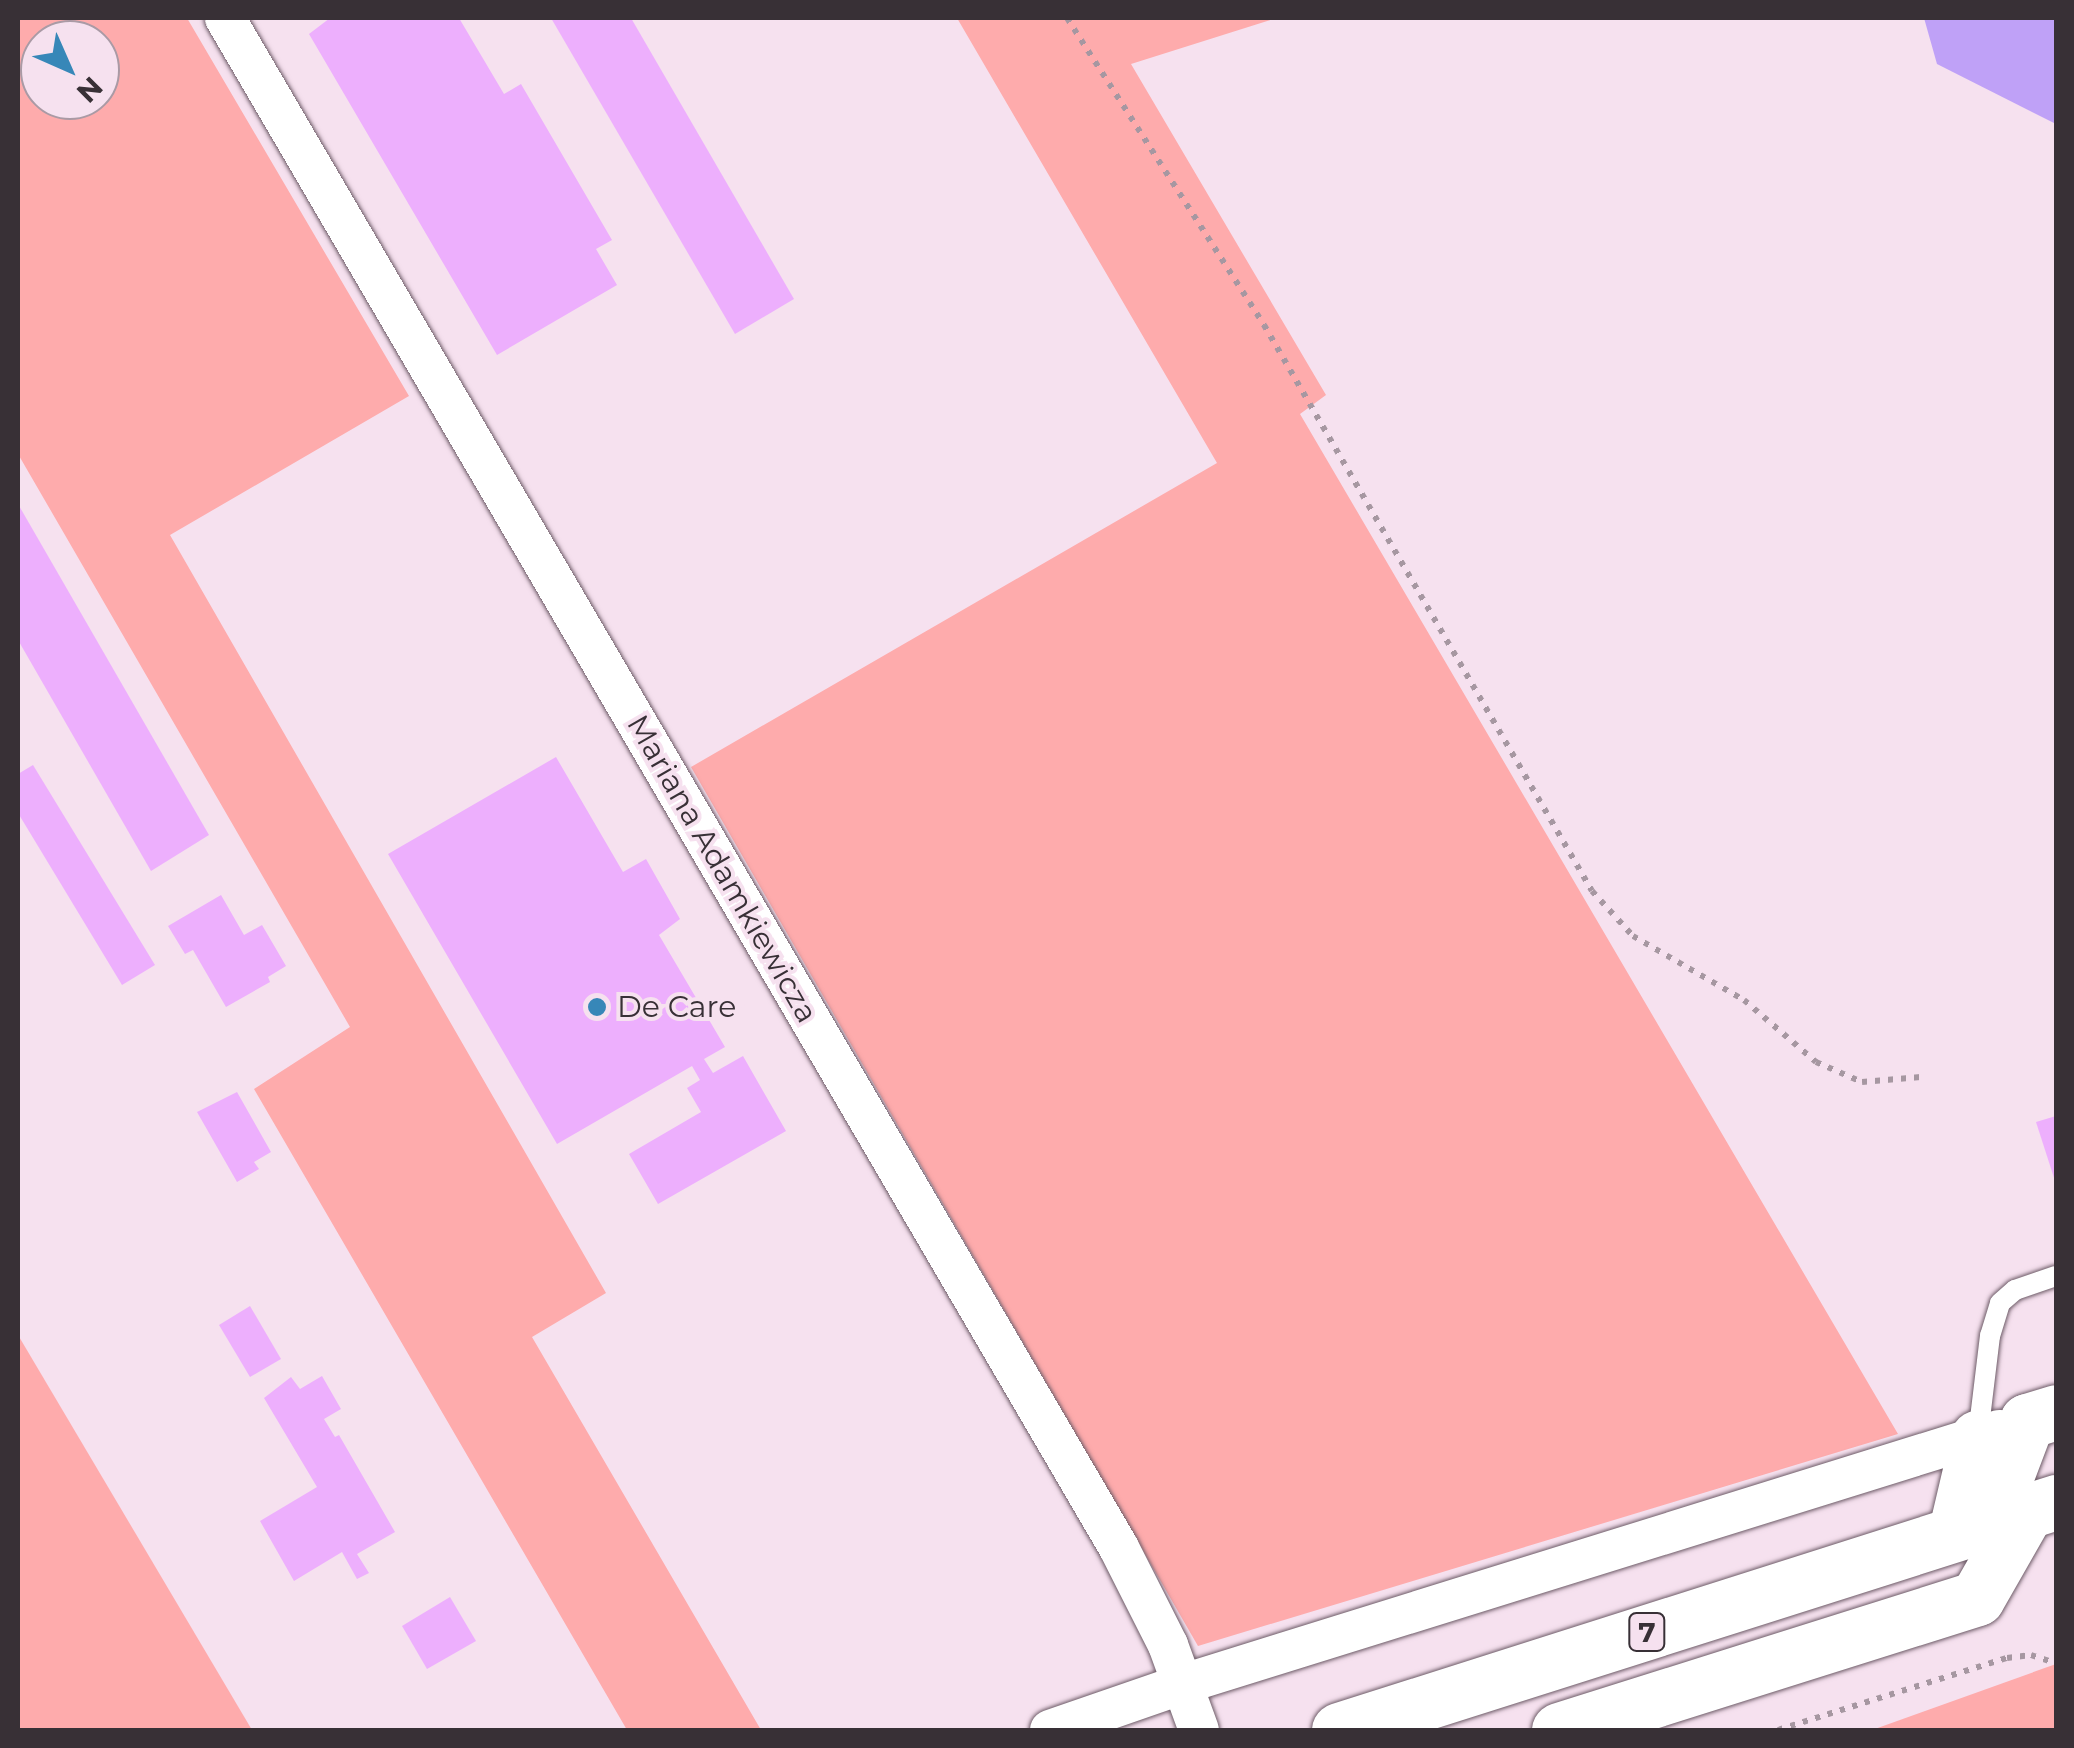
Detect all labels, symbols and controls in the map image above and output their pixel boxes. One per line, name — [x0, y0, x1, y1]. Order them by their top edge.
north arrow — [20, 20, 120, 120]
text: N — [70, 70, 110, 110]
street label: Mariana Adamkiewicza — [619, 709, 825, 1029]
place label: De Care — [617, 989, 736, 1025]
marker: De Care — [586, 996, 608, 1018]
road number: 7 — [1627, 1609, 1667, 1655]

